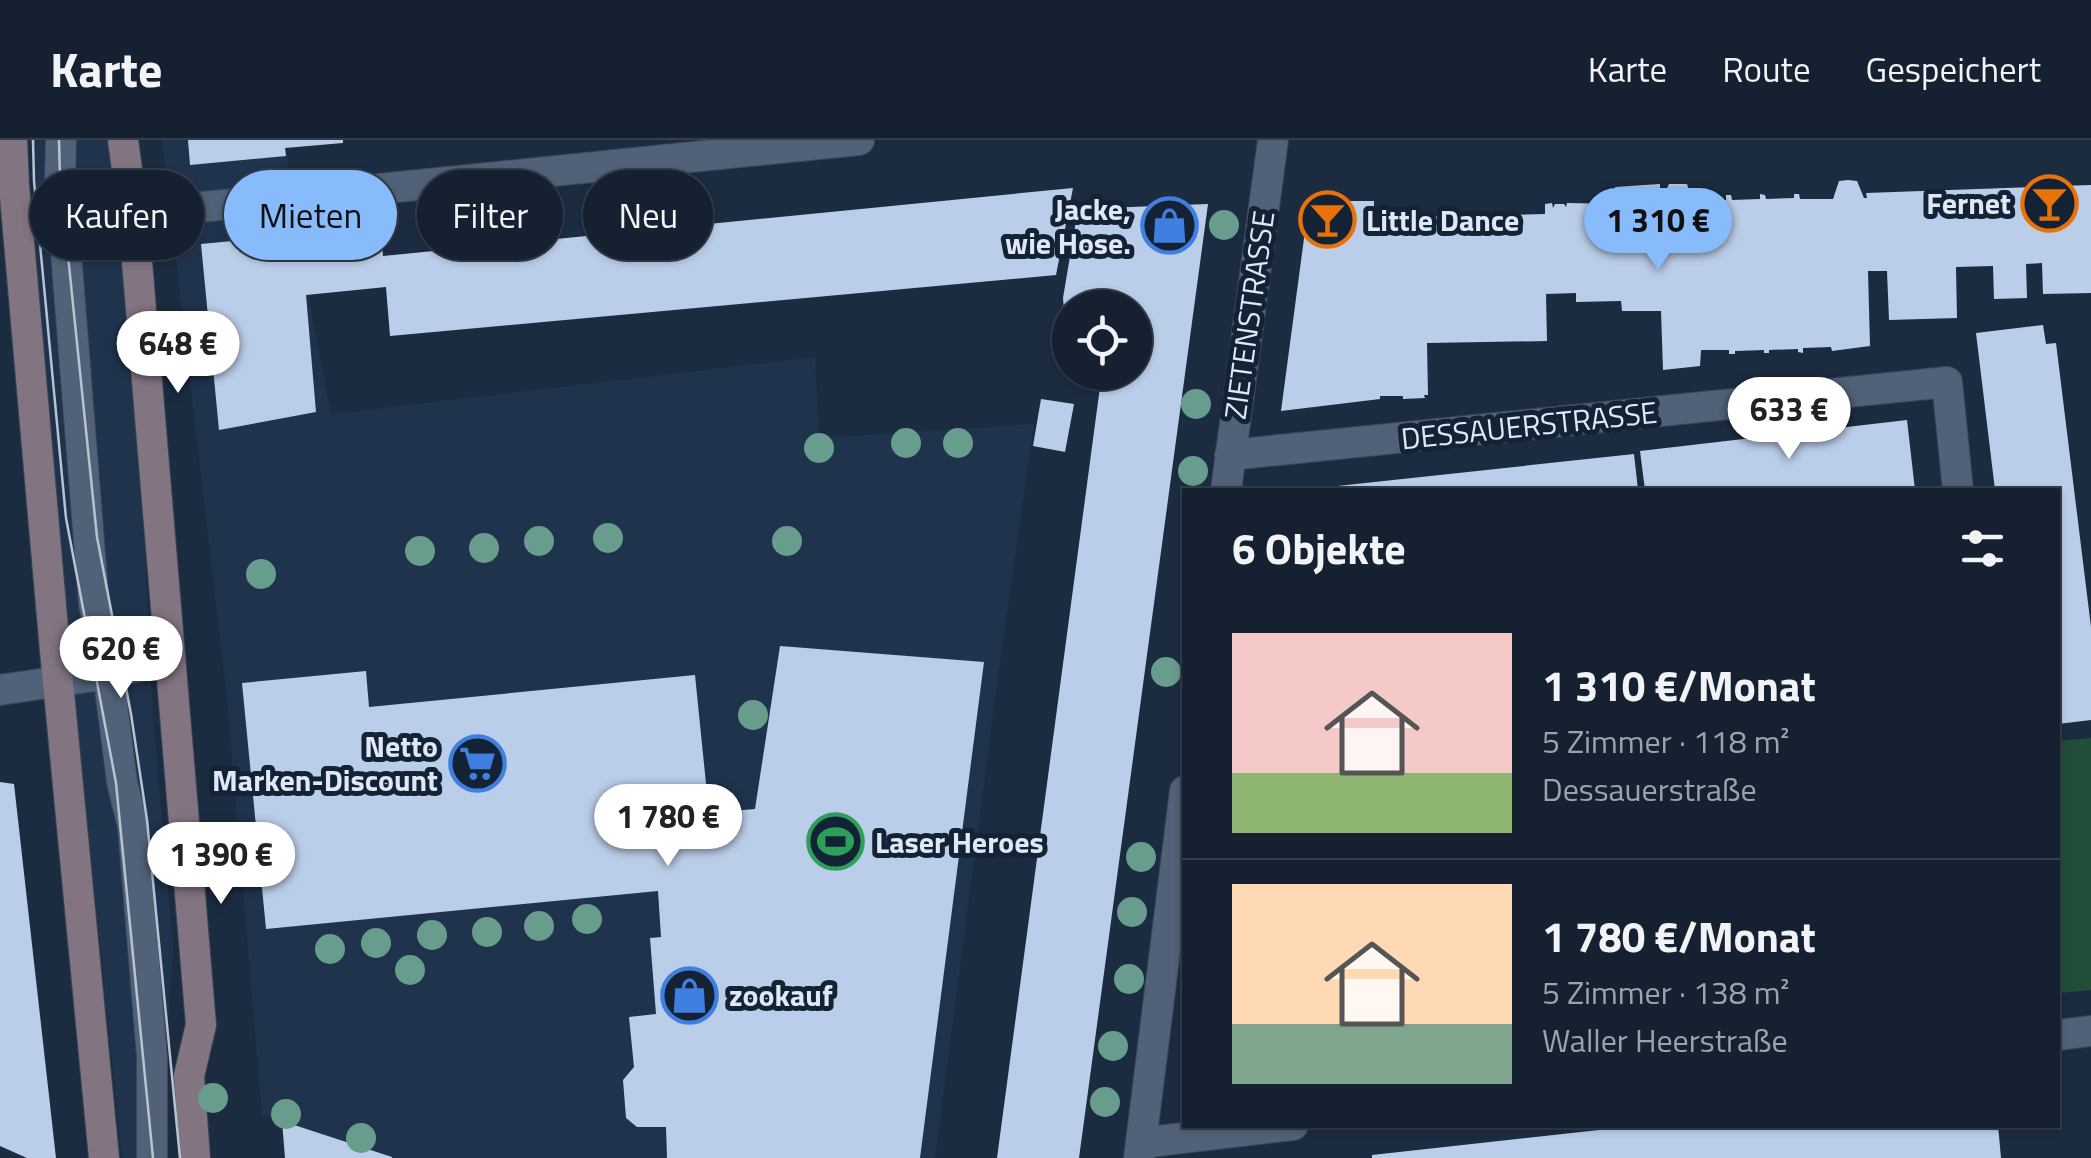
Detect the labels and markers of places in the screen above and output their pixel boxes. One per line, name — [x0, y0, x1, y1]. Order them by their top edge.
bar icon: Fernet — [2020, 173, 2080, 233]
place label: Fernet — [1926, 180, 2011, 226]
place label: Jacke, wie Hose. — [1005, 186, 1131, 266]
pin: 1 310 € — [1566, 188, 1750, 273]
bar icon: Little Dance — [1297, 190, 1357, 250]
shop icon: Jacke, wie Hose. — [1140, 196, 1200, 256]
place label: Little Dance — [1366, 197, 1519, 243]
pin: 648 € — [108, 311, 248, 396]
pin: 633 € — [1719, 377, 1859, 462]
pin: 620 € — [51, 616, 191, 701]
place label: Netto Marken-Discount — [212, 723, 438, 803]
supermarket icon: Netto Marken-Discount — [447, 733, 507, 793]
pin: 1 780 € — [576, 784, 760, 869]
sports icon: Laser Heroes — [806, 812, 866, 872]
place label: Laser Heroes — [875, 819, 1044, 865]
pin: 1 390 € — [129, 822, 313, 907]
shop icon: zookauf — [660, 965, 720, 1025]
place label: zookauf — [729, 972, 833, 1018]

